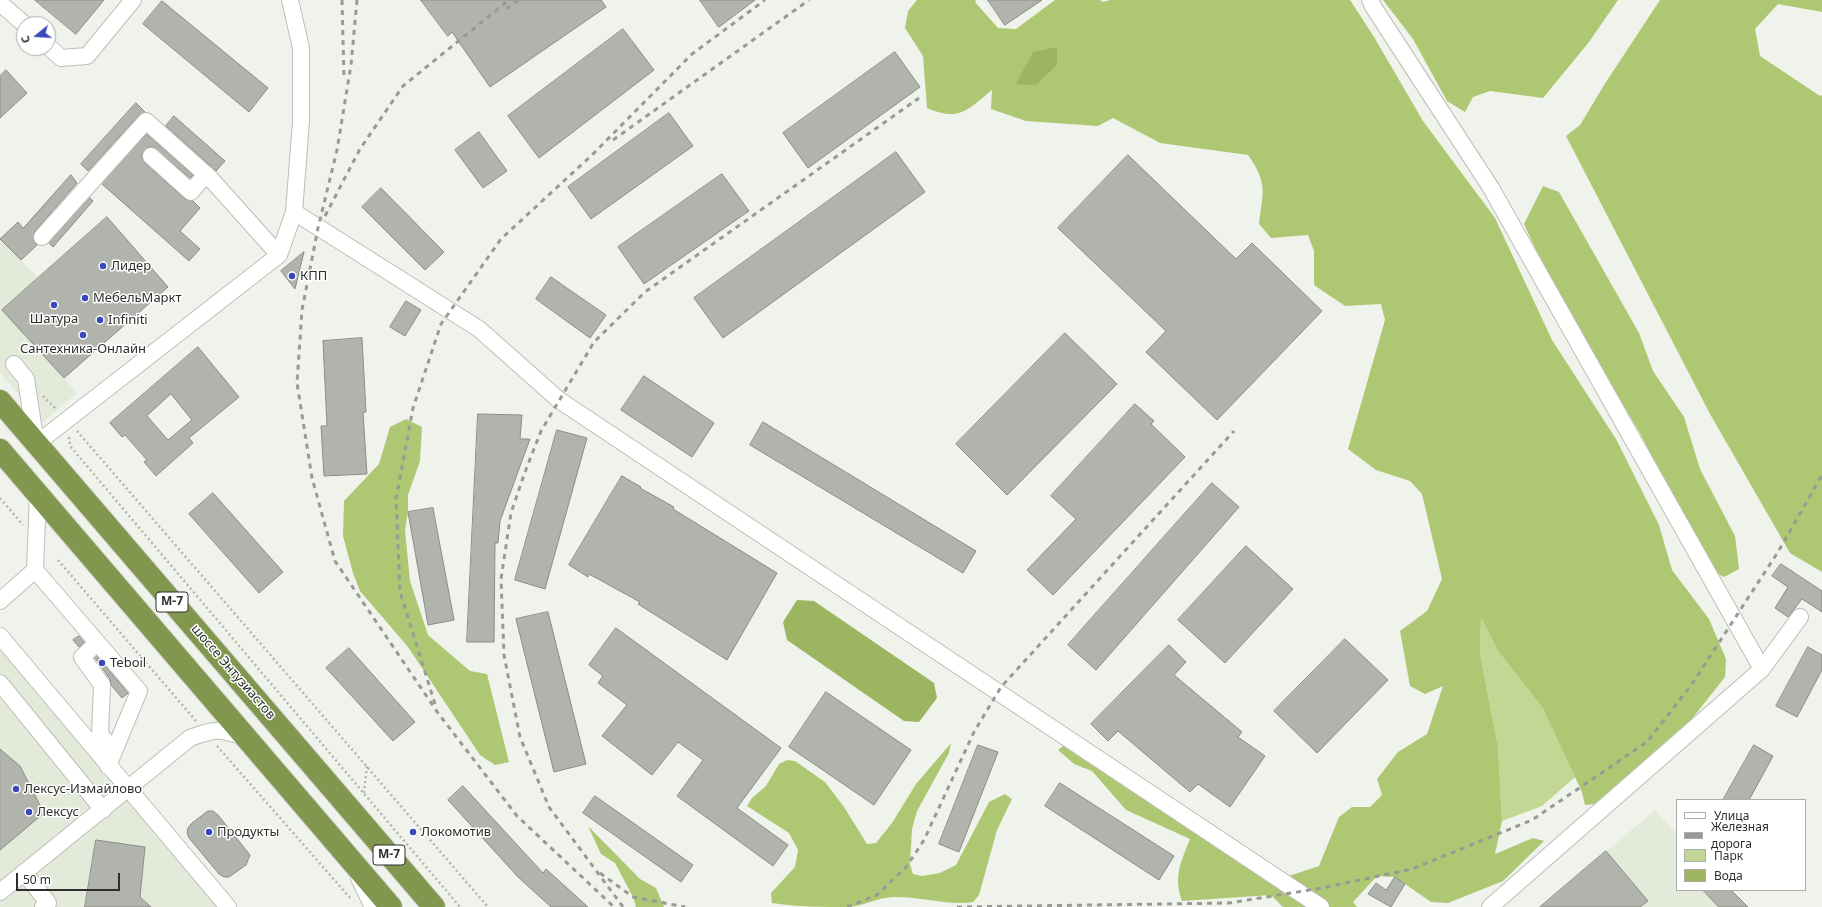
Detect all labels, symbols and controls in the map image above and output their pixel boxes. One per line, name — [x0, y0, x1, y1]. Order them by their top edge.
north arrow — [16, 16, 56, 56]
text: С — [17, 34, 33, 45]
place label: Лидер — [111, 258, 151, 274]
marker: Лидер — [98, 261, 108, 271]
place label: КПП — [300, 268, 327, 284]
marker: КПП — [287, 271, 297, 281]
place label: МебельМаркт — [93, 290, 181, 306]
marker: МебельМаркт — [80, 293, 90, 303]
marker: Шатура — [49, 300, 59, 310]
place label: Шатура — [30, 311, 78, 327]
place label: Infiniti — [108, 312, 148, 328]
marker: Infiniti — [95, 315, 105, 325]
marker: Сантехника-Онлайн — [78, 330, 88, 340]
place label: Сантехника-Онлайн — [20, 341, 146, 357]
road number: М-7 — [156, 592, 188, 612]
street label: шоссе Энтузиастов — [188, 621, 278, 723]
place label: Teboil — [110, 655, 146, 671]
marker: Teboil — [97, 658, 107, 668]
place label: Лексус-Измайлово — [24, 781, 142, 797]
marker: Лексус-Измайлово — [11, 784, 21, 794]
legend — [1676, 799, 1806, 891]
place label: Лексус — [37, 804, 79, 820]
marker: Лексус — [24, 807, 34, 817]
text: Улица — [1714, 807, 1749, 824]
text: Железная дорога — [1711, 818, 1769, 852]
place label: Продукты — [217, 824, 279, 840]
place label: Локомотив — [421, 824, 491, 840]
marker: Продукты — [204, 827, 214, 837]
marker: Локомотив — [408, 827, 418, 837]
road number: М-7 — [373, 845, 405, 865]
text: Парк — [1714, 847, 1743, 864]
scale bar — [18, 865, 122, 891]
text: Вода — [1714, 867, 1743, 884]
text: 50 m — [23, 871, 51, 888]

